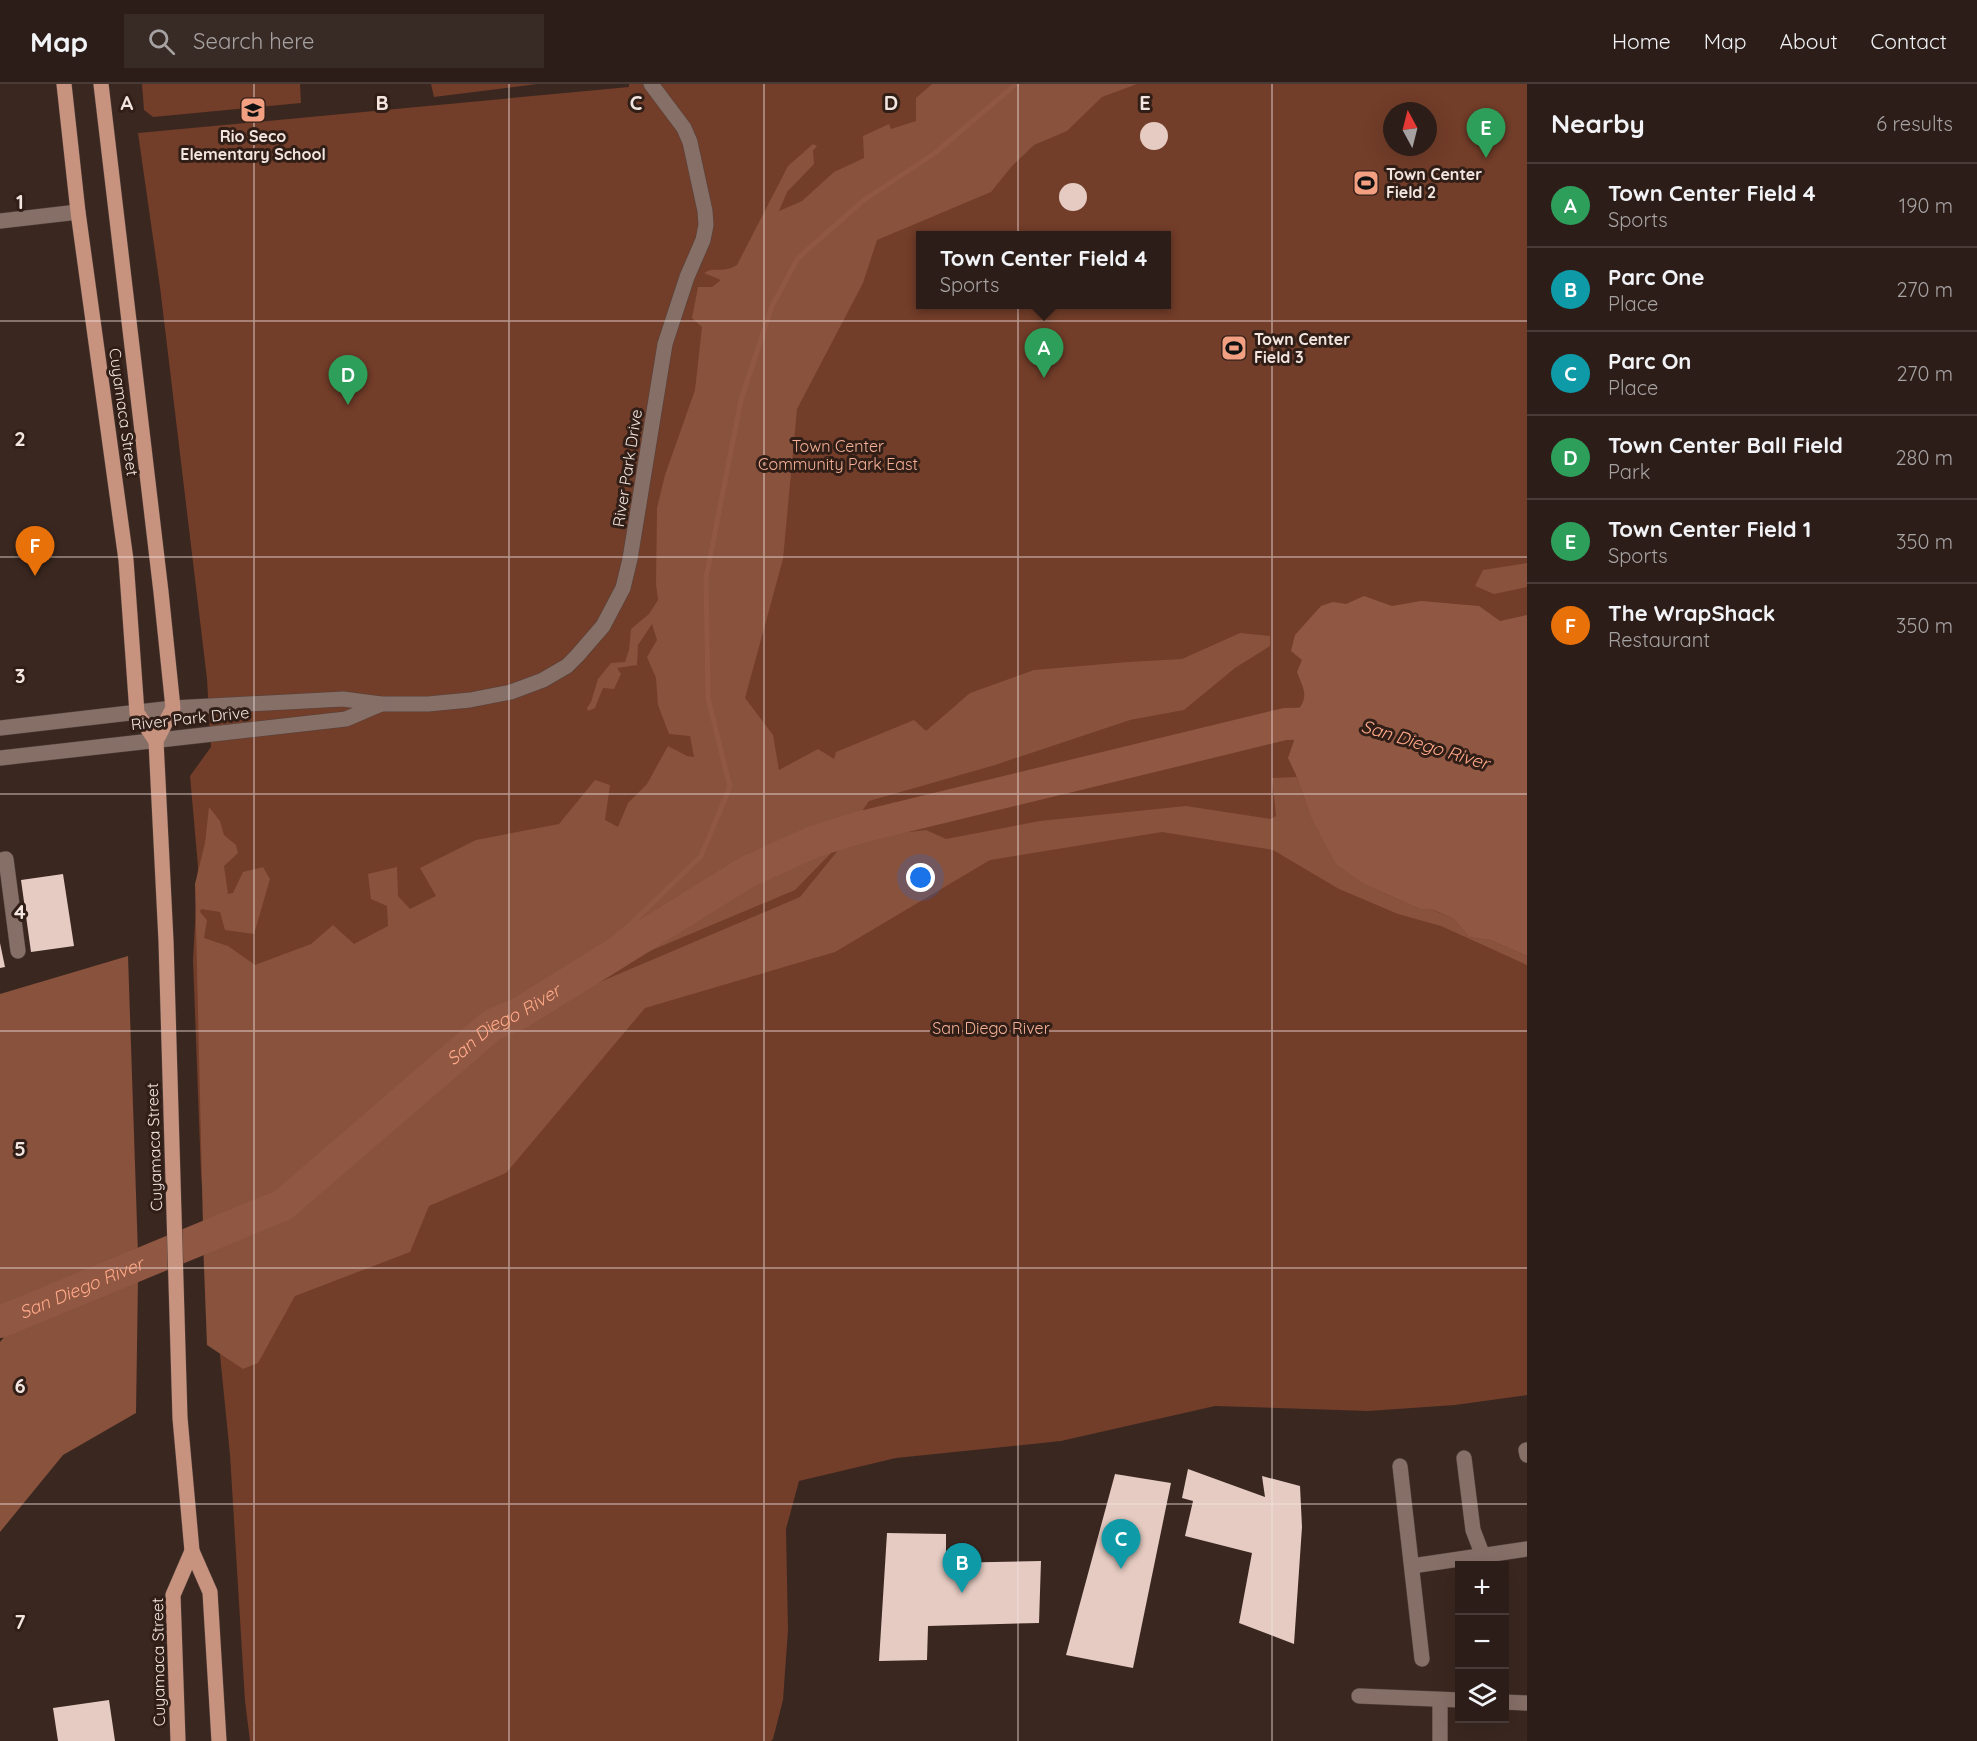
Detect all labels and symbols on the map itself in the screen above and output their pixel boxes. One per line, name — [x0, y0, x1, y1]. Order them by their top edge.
text: A — [121, 90, 134, 115]
text: B — [375, 90, 389, 115]
text: C — [630, 90, 643, 115]
text: D — [884, 90, 898, 115]
text: E — [1139, 90, 1151, 115]
school or university icon: Rio Seco Elementary School — [238, 95, 268, 125]
north arrow — [1383, 102, 1437, 156]
pin: E — [1466, 109, 1506, 158]
place label: Rio Seco Elementary School — [180, 126, 326, 164]
place label: Town Center Field 2 — [1386, 164, 1482, 202]
sports icon: Town Center Field 2 — [1351, 168, 1381, 198]
text: 1 — [16, 189, 24, 214]
pin: A — [1024, 328, 1064, 378]
place label: Town Center Field 3 — [1254, 329, 1350, 367]
sports icon: Town Center Field 3 — [1219, 333, 1249, 363]
street label: Cuyamaca Street — [105, 347, 143, 477]
pin: D — [328, 356, 368, 405]
street label: River Park Drive — [608, 408, 646, 528]
text: 2 — [14, 426, 26, 451]
park label: Town Center Community Park East — [758, 436, 918, 474]
pin: F — [15, 526, 54, 576]
text: 3 — [15, 663, 25, 688]
street label: River Park Drive — [130, 702, 250, 734]
water label: San Diego River — [1359, 714, 1494, 775]
your location — [906, 863, 935, 892]
text: 4 — [14, 899, 26, 924]
water label: San Diego River — [442, 978, 566, 1070]
park label: San Diego River — [932, 1018, 1050, 1038]
street label: Cuyamaca Street — [142, 1082, 166, 1212]
text: 5 — [14, 1136, 26, 1161]
water label: San Diego River — [16, 1251, 149, 1324]
text: 6 — [14, 1373, 26, 1398]
pin: C — [1102, 1520, 1140, 1569]
pin: B — [942, 1544, 982, 1593]
street label: Cuyamaca Street — [147, 1597, 169, 1727]
text: 7 — [15, 1609, 26, 1634]

